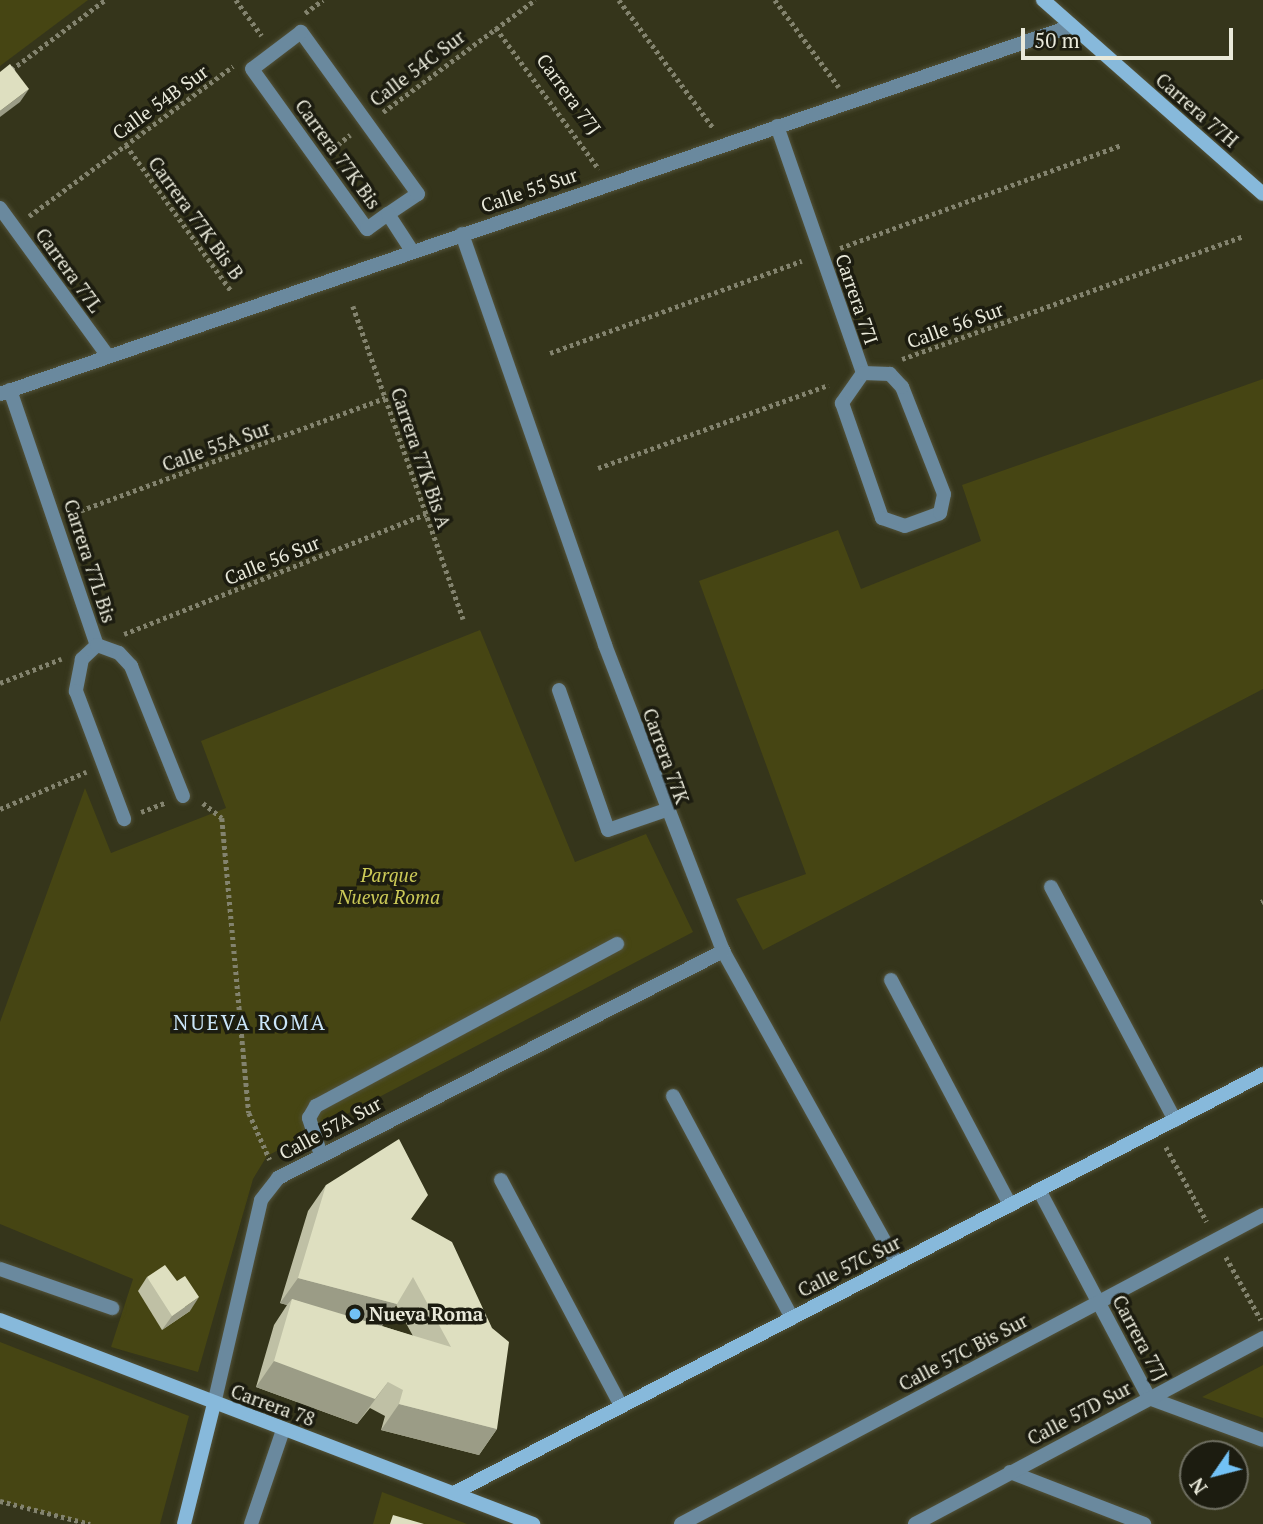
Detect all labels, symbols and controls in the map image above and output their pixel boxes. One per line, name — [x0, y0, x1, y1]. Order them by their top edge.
scale bar — [1025, 14, 1237, 58]
street label: Calle 54C Sur — [365, 25, 469, 111]
text: 50 m — [1034, 26, 1080, 54]
street label: Carrera 77J — [532, 49, 606, 139]
street label: Calle 54B Sur — [108, 60, 212, 144]
street label: Carrera 77H — [1151, 68, 1243, 152]
street label: Carrera 77K Bis — [290, 95, 386, 213]
street label: Carrera 77K Bis B — [144, 152, 248, 284]
street label: Calle 55 Sur — [478, 163, 580, 217]
street label: Carrera 77L — [31, 224, 107, 316]
street label: Carrera 77I — [831, 251, 883, 347]
street label: Calle 56 Sur — [904, 297, 1006, 353]
street label: Carrera 77K Bis A — [386, 384, 456, 532]
street label: Calle 55A Sur — [159, 416, 273, 476]
street label: Carrera 77L Bis — [59, 496, 121, 626]
street label: Calle 56 Sur — [221, 531, 323, 589]
street label: Carrera 77K — [638, 705, 694, 807]
park label: Parque Nueva Roma — [338, 864, 440, 908]
district label: NUEVA ROMA — [174, 1009, 326, 1035]
street label: Calle 57A Sur — [275, 1092, 385, 1164]
street label: Calle 57C Sur — [794, 1230, 904, 1302]
street label: Carrera 77J — [1108, 1291, 1172, 1385]
place label: Nueva Roma — [369, 1303, 483, 1325]
marker: Nueva Roma — [347, 1306, 363, 1322]
street label: Calle 57C Bis Sur — [895, 1308, 1031, 1396]
street label: Calle 57D Sur — [1023, 1376, 1135, 1450]
street label: Carrera 78 — [228, 1379, 318, 1431]
north arrow — [1179, 1440, 1249, 1510]
text: N — [1184, 1473, 1212, 1499]

